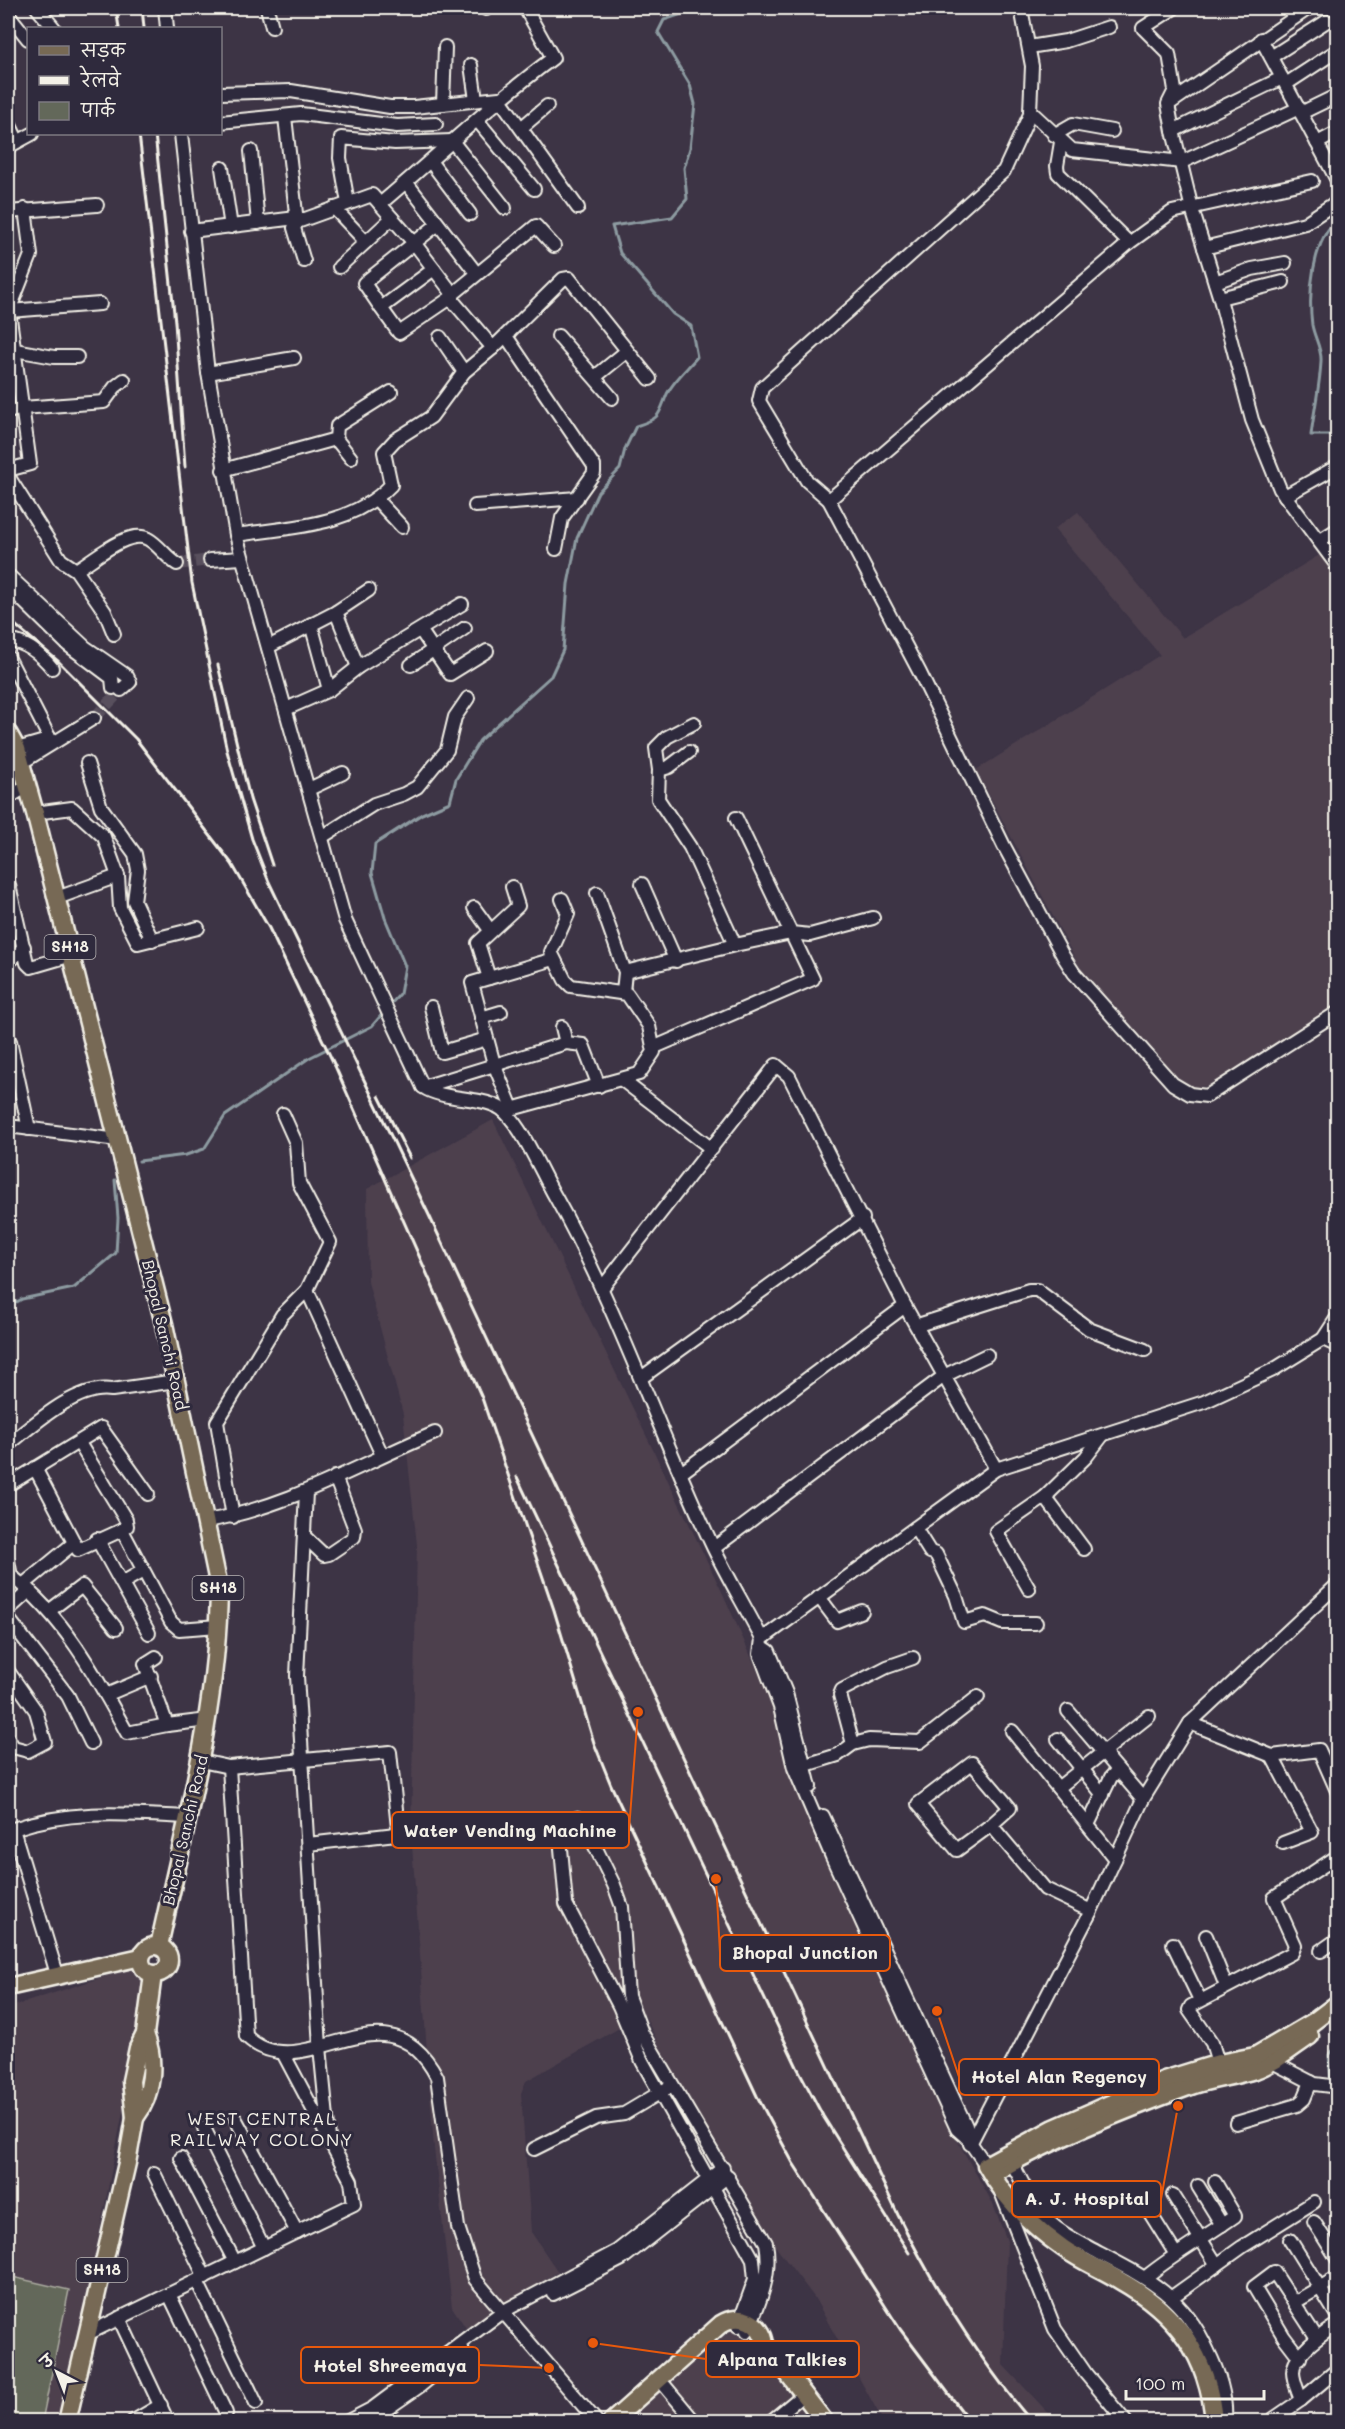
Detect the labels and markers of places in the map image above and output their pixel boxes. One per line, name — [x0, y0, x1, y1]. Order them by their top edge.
callout: Water Vending Machine — [392, 1812, 629, 1848]
callout: Bhopal Junction — [720, 1935, 890, 1971]
callout: Hotel Alan Regency — [959, 2059, 1159, 2095]
callout: A. J. Hospital — [1012, 2181, 1161, 2217]
callout: Alpana Talkies — [706, 2341, 859, 2377]
callout: Hotel Shreemaya — [301, 2347, 479, 2383]

